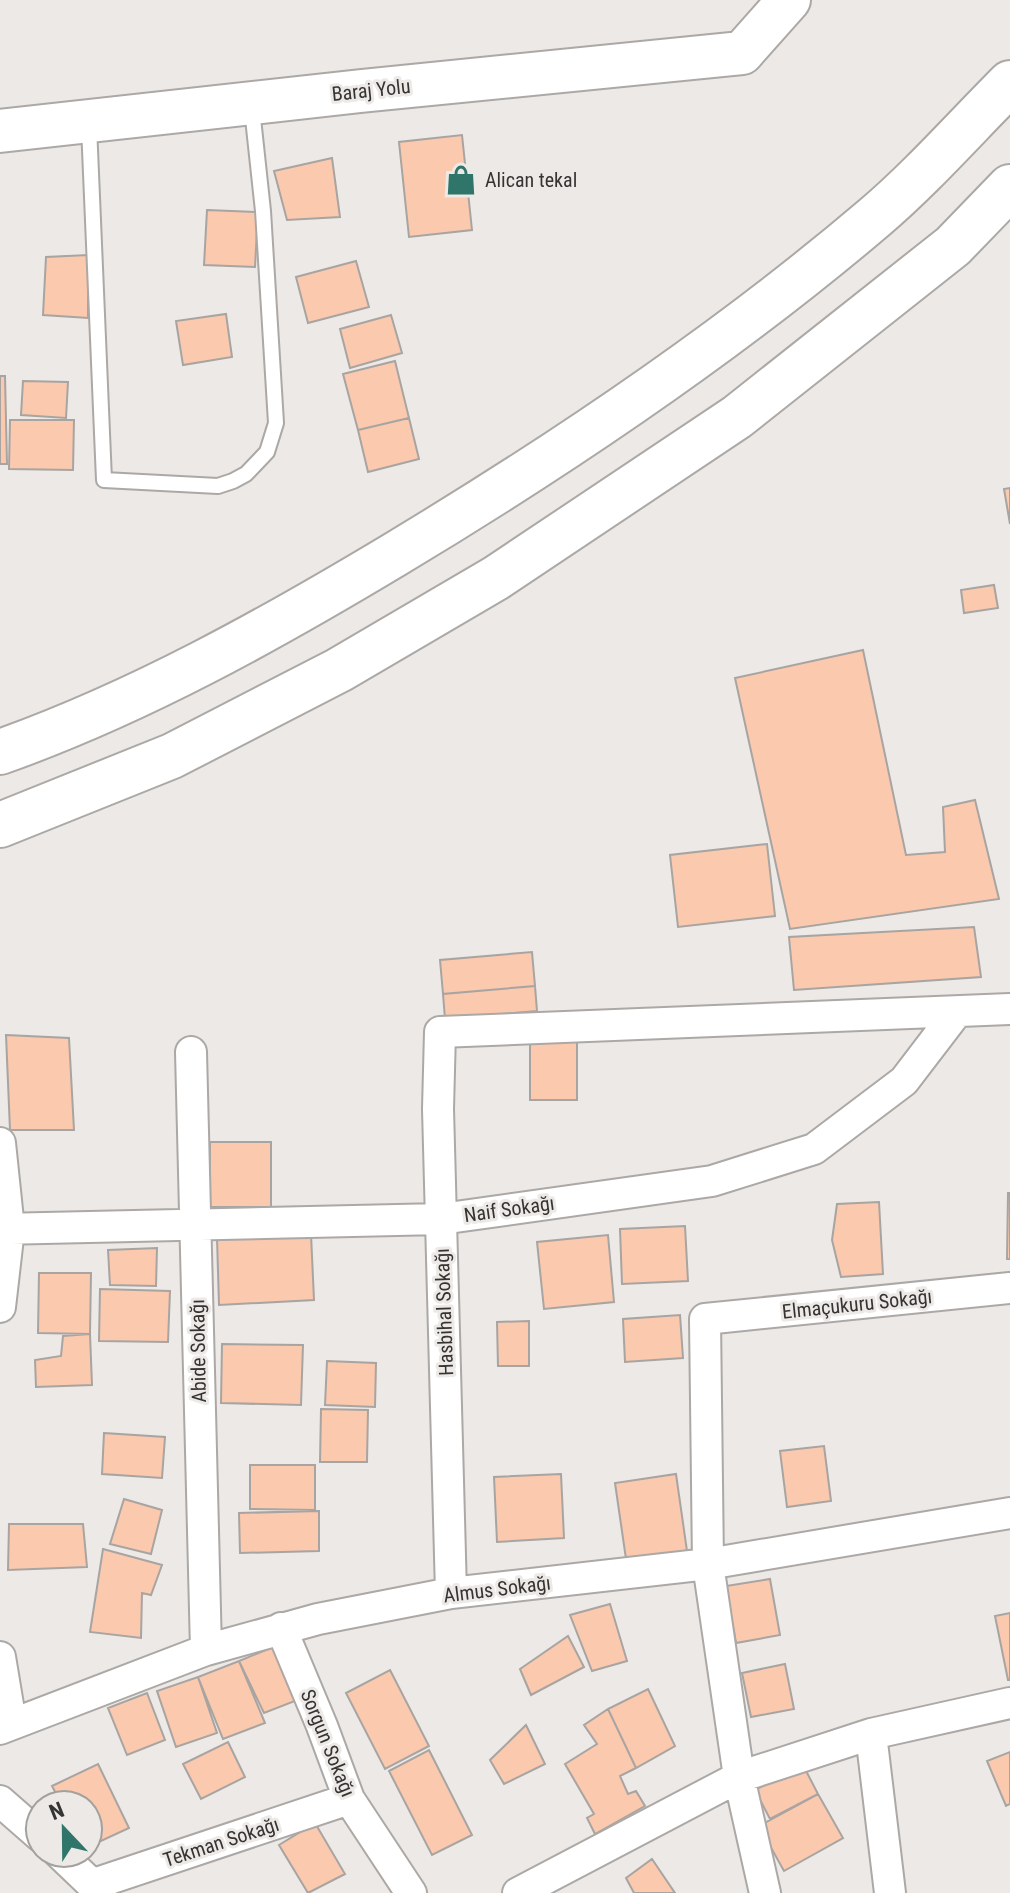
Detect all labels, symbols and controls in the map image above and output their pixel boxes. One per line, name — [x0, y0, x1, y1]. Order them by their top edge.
street label: Baraj Yolu — [330, 74, 412, 106]
shop icon: Alican tekal — [444, 163, 478, 197]
place label: Alican tekal — [485, 168, 577, 192]
street label: Naif Sokağı — [462, 1191, 556, 1227]
street label: Hasbihal Sokağı — [430, 1248, 458, 1376]
street label: Elmaçukuru Sokağı — [781, 1284, 933, 1324]
street label: Abide Sokağı — [185, 1299, 211, 1403]
street label: Almus Sokağı — [442, 1570, 552, 1608]
street label: Sorgun Sokağı — [296, 1686, 360, 1800]
north arrow — [24, 1789, 104, 1869]
text: N — [46, 1797, 68, 1825]
street label: Tekman Sokağı — [160, 1812, 282, 1872]

